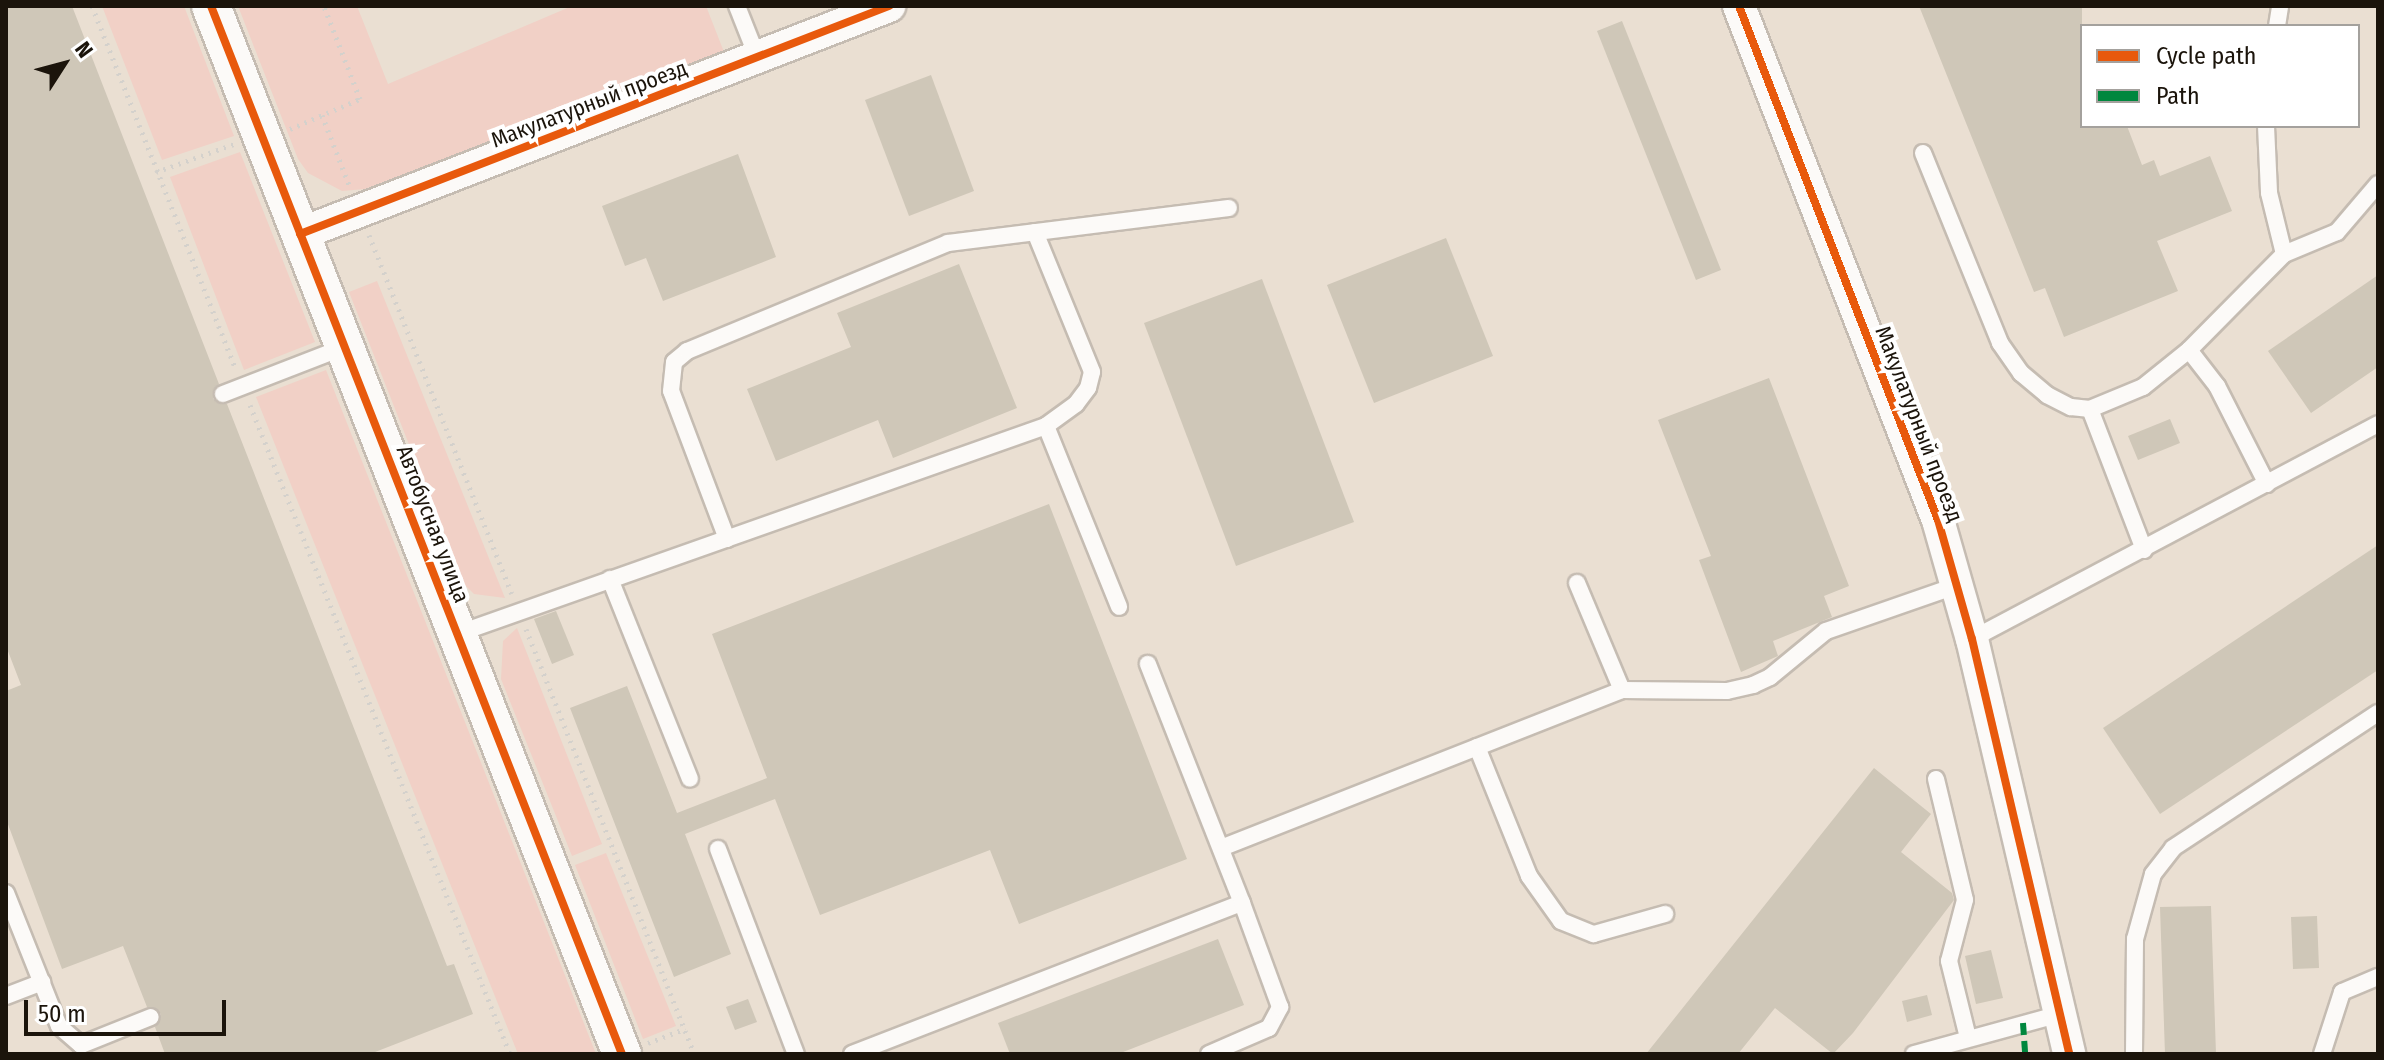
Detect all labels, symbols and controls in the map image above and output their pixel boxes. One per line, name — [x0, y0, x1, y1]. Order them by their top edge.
north arrow — [24, 24, 104, 104]
legend — [2080, 24, 2360, 128]
text: N — [69, 36, 99, 63]
text: Cycle path — [2156, 42, 2256, 70]
street label: Макулатурный проезд — [487, 54, 691, 154]
text: Path — [2156, 82, 2200, 110]
street label: Макулатурный проезд — [1869, 322, 1969, 526]
street label: Автобусная улица — [391, 442, 475, 606]
scale bar — [28, 984, 230, 1034]
text: 50 m — [38, 1000, 86, 1028]

